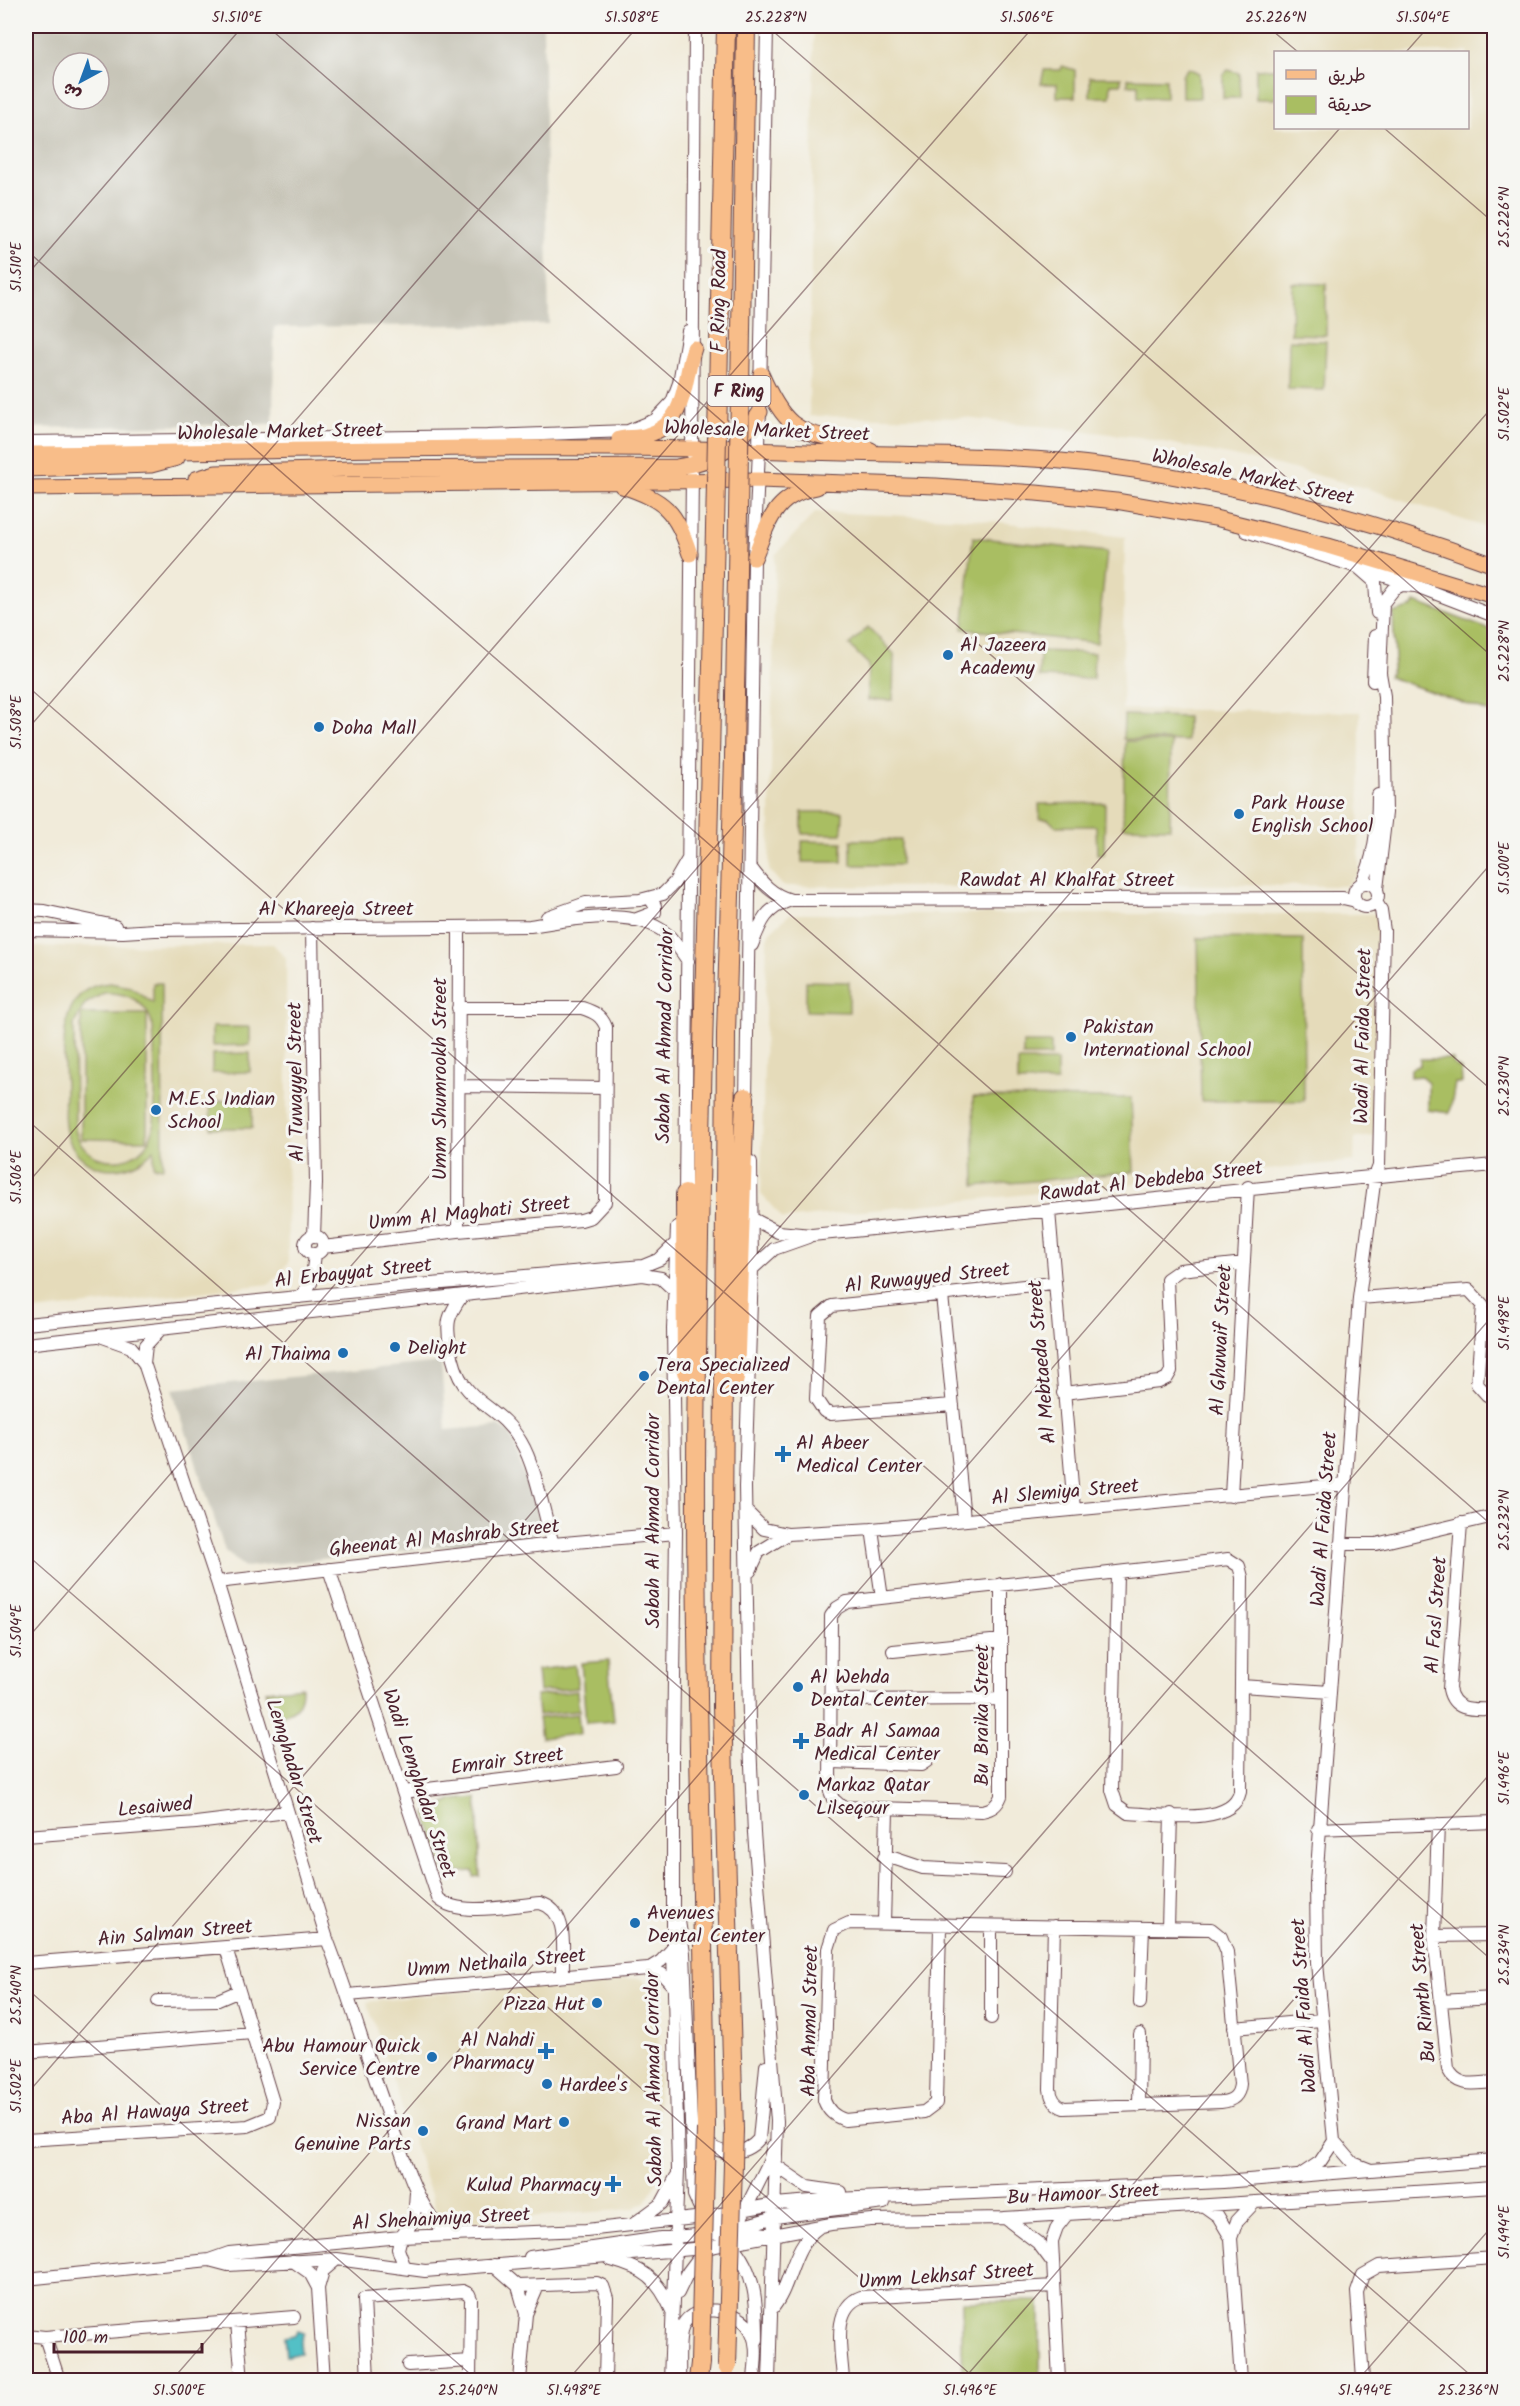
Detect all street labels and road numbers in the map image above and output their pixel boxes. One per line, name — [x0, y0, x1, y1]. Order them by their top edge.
street label: F Ring Road — [703, 248, 737, 353]
road number: F Ring — [708, 376, 771, 406]
street label: Wholesale Market Street — [664, 412, 871, 452]
street label: Wholesale Market Street — [177, 415, 383, 451]
street label: Wholesale Market Street — [1149, 441, 1357, 515]
street label: Rawdat Al Khalfat Street — [960, 865, 1175, 897]
street label: Al Khareeja Street — [259, 894, 414, 926]
street label: Sabah Al Ahmad Corridor — [648, 927, 684, 1144]
street label: Wadi Al Faida Street — [1346, 948, 1382, 1124]
street label: Umm Shumrookh Street — [425, 978, 457, 1180]
street label: Al Tuwayyel Street — [280, 1002, 314, 1162]
street label: Rawdat Al Debdeba Street — [1038, 1152, 1265, 1212]
street label: Umm Al Maghati Street — [367, 1187, 572, 1241]
street label: Al Erbayyat Street — [273, 1250, 434, 1298]
street label: Al Ruwayyed Street — [843, 1254, 1012, 1304]
street label: Al Ghuwaif Street — [1202, 1263, 1242, 1417]
street label: Al Mebtaeda Street — [1020, 1278, 1066, 1445]
street label: Sabah Al Ahmad Corridor — [638, 1412, 670, 1628]
street label: Wadi Al Faida Street — [1303, 1430, 1347, 1608]
street label: Al Slemiya Street — [990, 1471, 1140, 1515]
street label: Gheenat Al Mashrab Street — [327, 1511, 561, 1567]
street label: Al Fasl Street — [1417, 1555, 1457, 1675]
street label: Bu Braika Street — [967, 1644, 999, 1786]
street label: Wadi Lemghadar Street — [372, 1685, 464, 1883]
street label: Lemghadar Street — [256, 1695, 330, 1848]
street label: Emrair Street — [449, 1739, 566, 1785]
street label: Lesaiwed — [116, 1789, 195, 1827]
street label: Ain Salman Street — [96, 1911, 254, 1957]
street label: Wadi Al Faida Street — [1283, 1917, 1327, 2095]
street label: Bu Rimth Street — [1402, 1921, 1446, 2064]
street label: Umm Nethaila Street — [405, 1940, 587, 1988]
street label: Aba Anmal Street — [794, 1945, 828, 2097]
street label: Sabah Al Ahmad Corridor — [637, 1970, 673, 2187]
street label: Aba Al Hawaya Street — [60, 2090, 250, 2136]
street label: Bu Hamoor Street — [1006, 2175, 1160, 2215]
street label: Al Shehaimiya Street — [351, 2199, 531, 2241]
street label: Umm Lekhsaf Street — [857, 2255, 1035, 2299]

